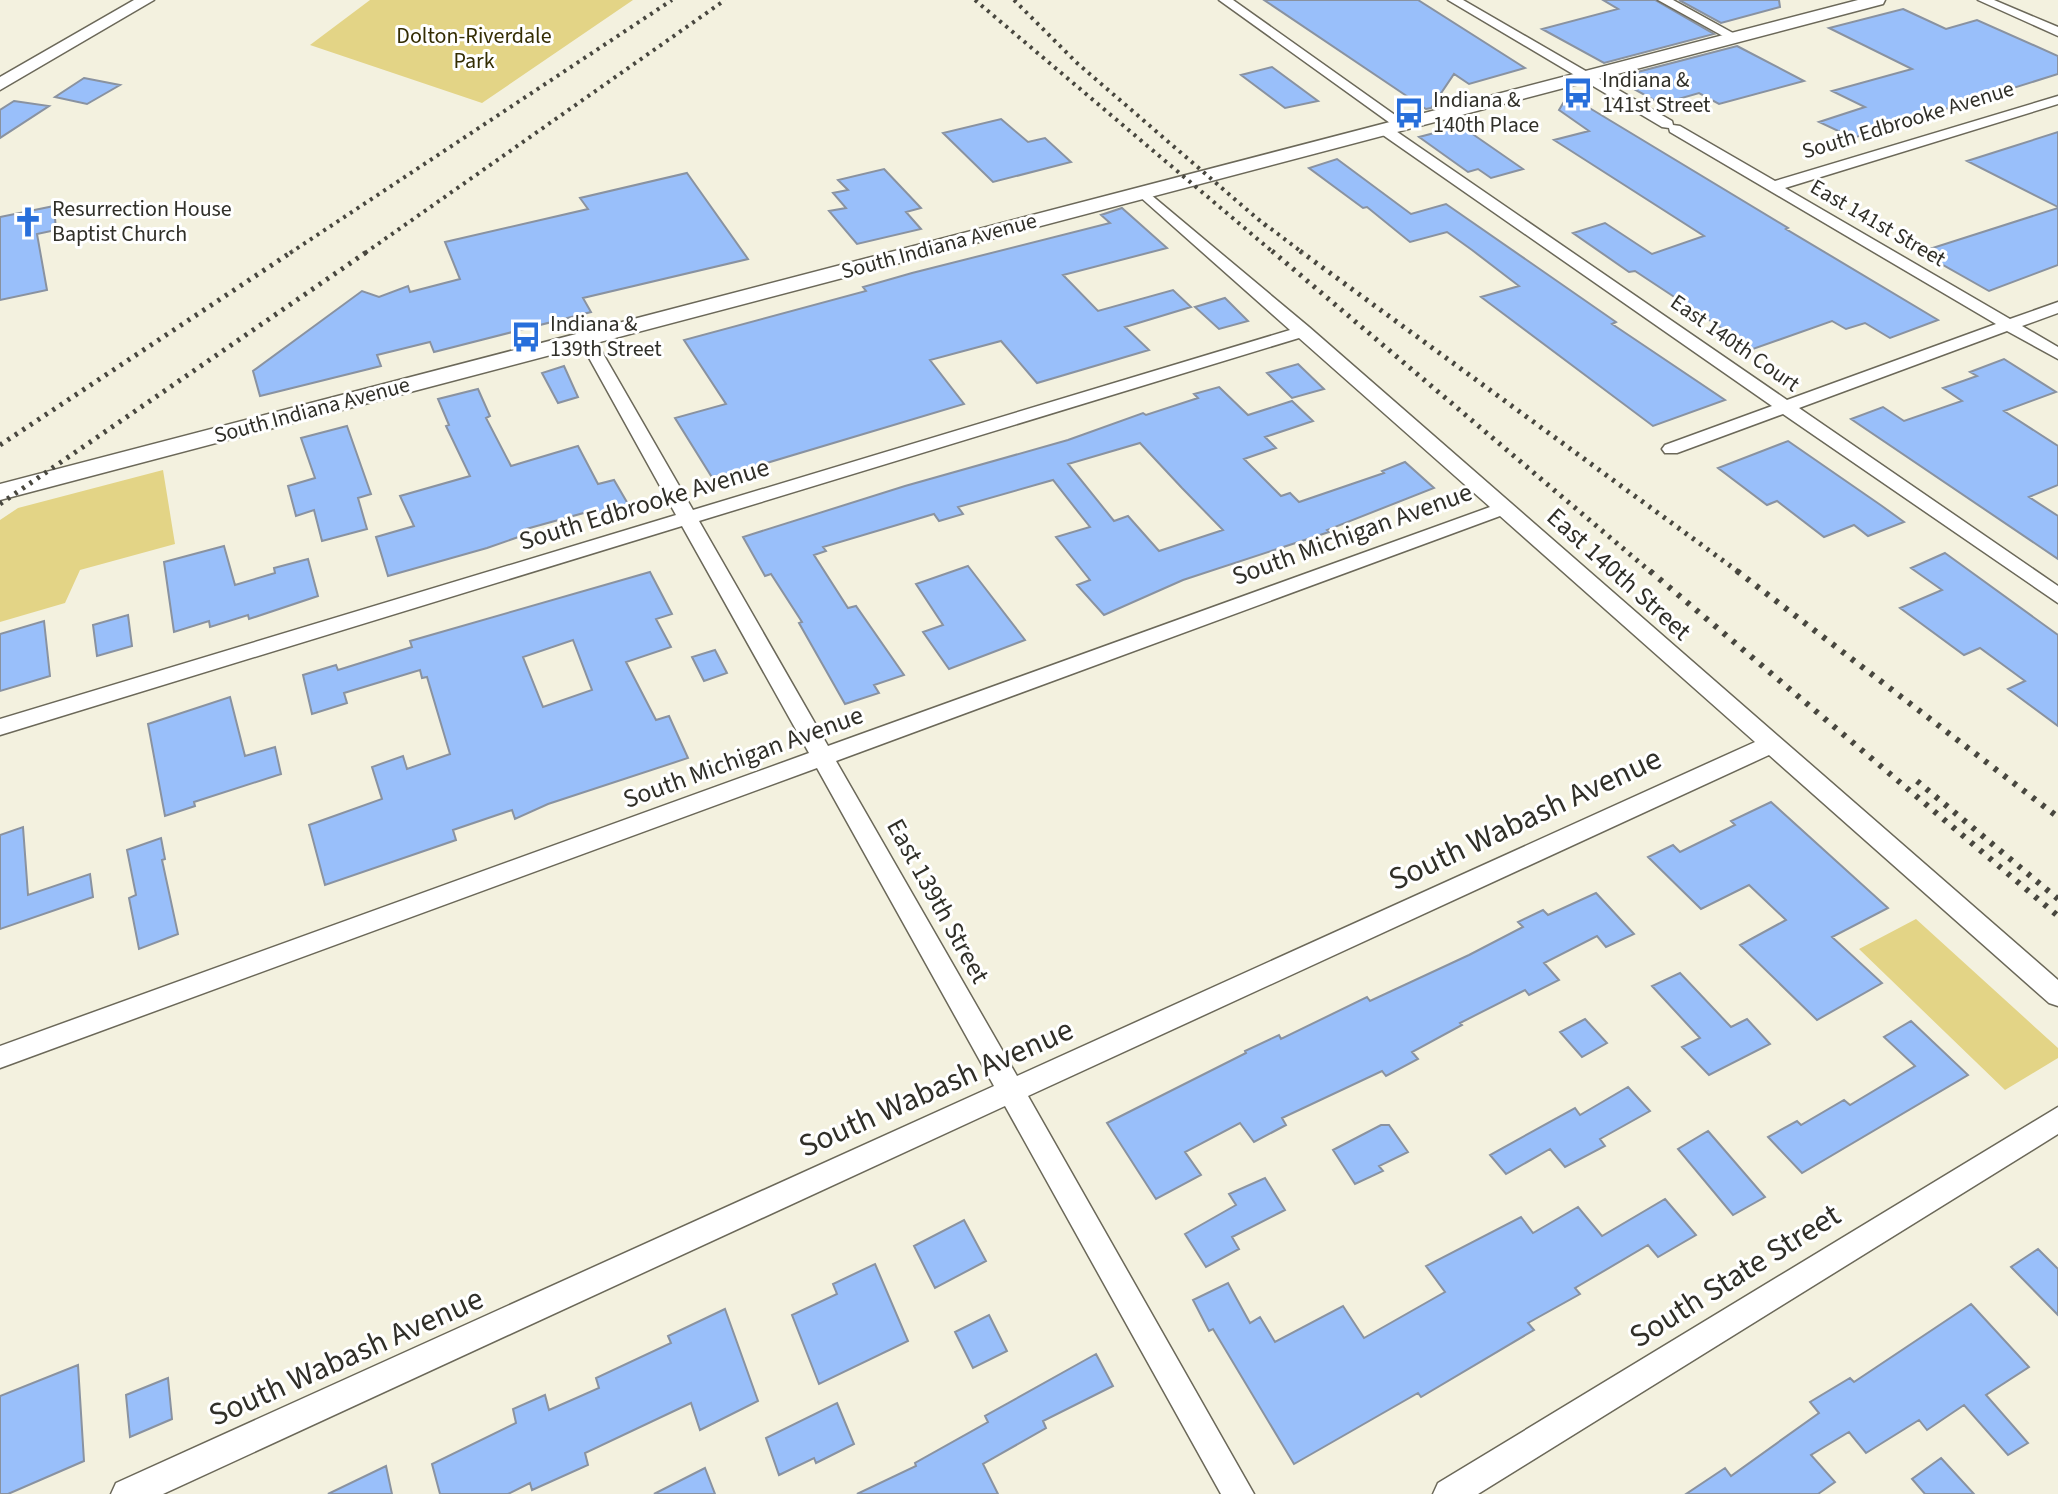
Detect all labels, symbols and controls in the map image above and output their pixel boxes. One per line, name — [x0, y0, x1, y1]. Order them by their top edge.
park label: Dolton-Riverdale Park — [396, 20, 552, 77]
place label: Indiana & 141st Street — [1602, 64, 1711, 121]
street label: South Edbrooke Avenue — [1798, 73, 2018, 167]
bus stop icon: Indiana & 141st Street — [1561, 76, 1595, 110]
place label: Indiana & 140th Place — [1433, 84, 1539, 141]
bus stop icon: Indiana & 140th Place — [1392, 96, 1426, 130]
street label: East 141st Street — [1804, 171, 1952, 275]
place label: Resurrection House Baptist Church — [52, 193, 232, 250]
street label: South Indiana Avenue — [838, 204, 1040, 288]
church icon: Resurrection House Baptist Church — [11, 205, 45, 239]
street label: East 140th Court — [1664, 286, 1807, 400]
place label: Indiana & 139th Street — [550, 308, 662, 365]
bus stop icon: Indiana & 139th Street — [509, 320, 543, 354]
street label: South Indiana Avenue — [211, 368, 413, 452]
street label: South Edbrooke Avenue — [514, 448, 774, 560]
street label: South Michigan Avenue — [1227, 473, 1477, 595]
street label: East 140th Street — [1539, 499, 1700, 649]
street label: South Michigan Avenue — [618, 696, 868, 818]
street label: South Wabash Avenue — [1381, 736, 1669, 902]
street label: East 139th Street — [877, 812, 999, 990]
street label: South Wabash Avenue — [791, 1007, 1081, 1169]
street label: South State Street — [1620, 1192, 1850, 1359]
street label: South Wabash Avenue — [201, 1276, 491, 1438]

